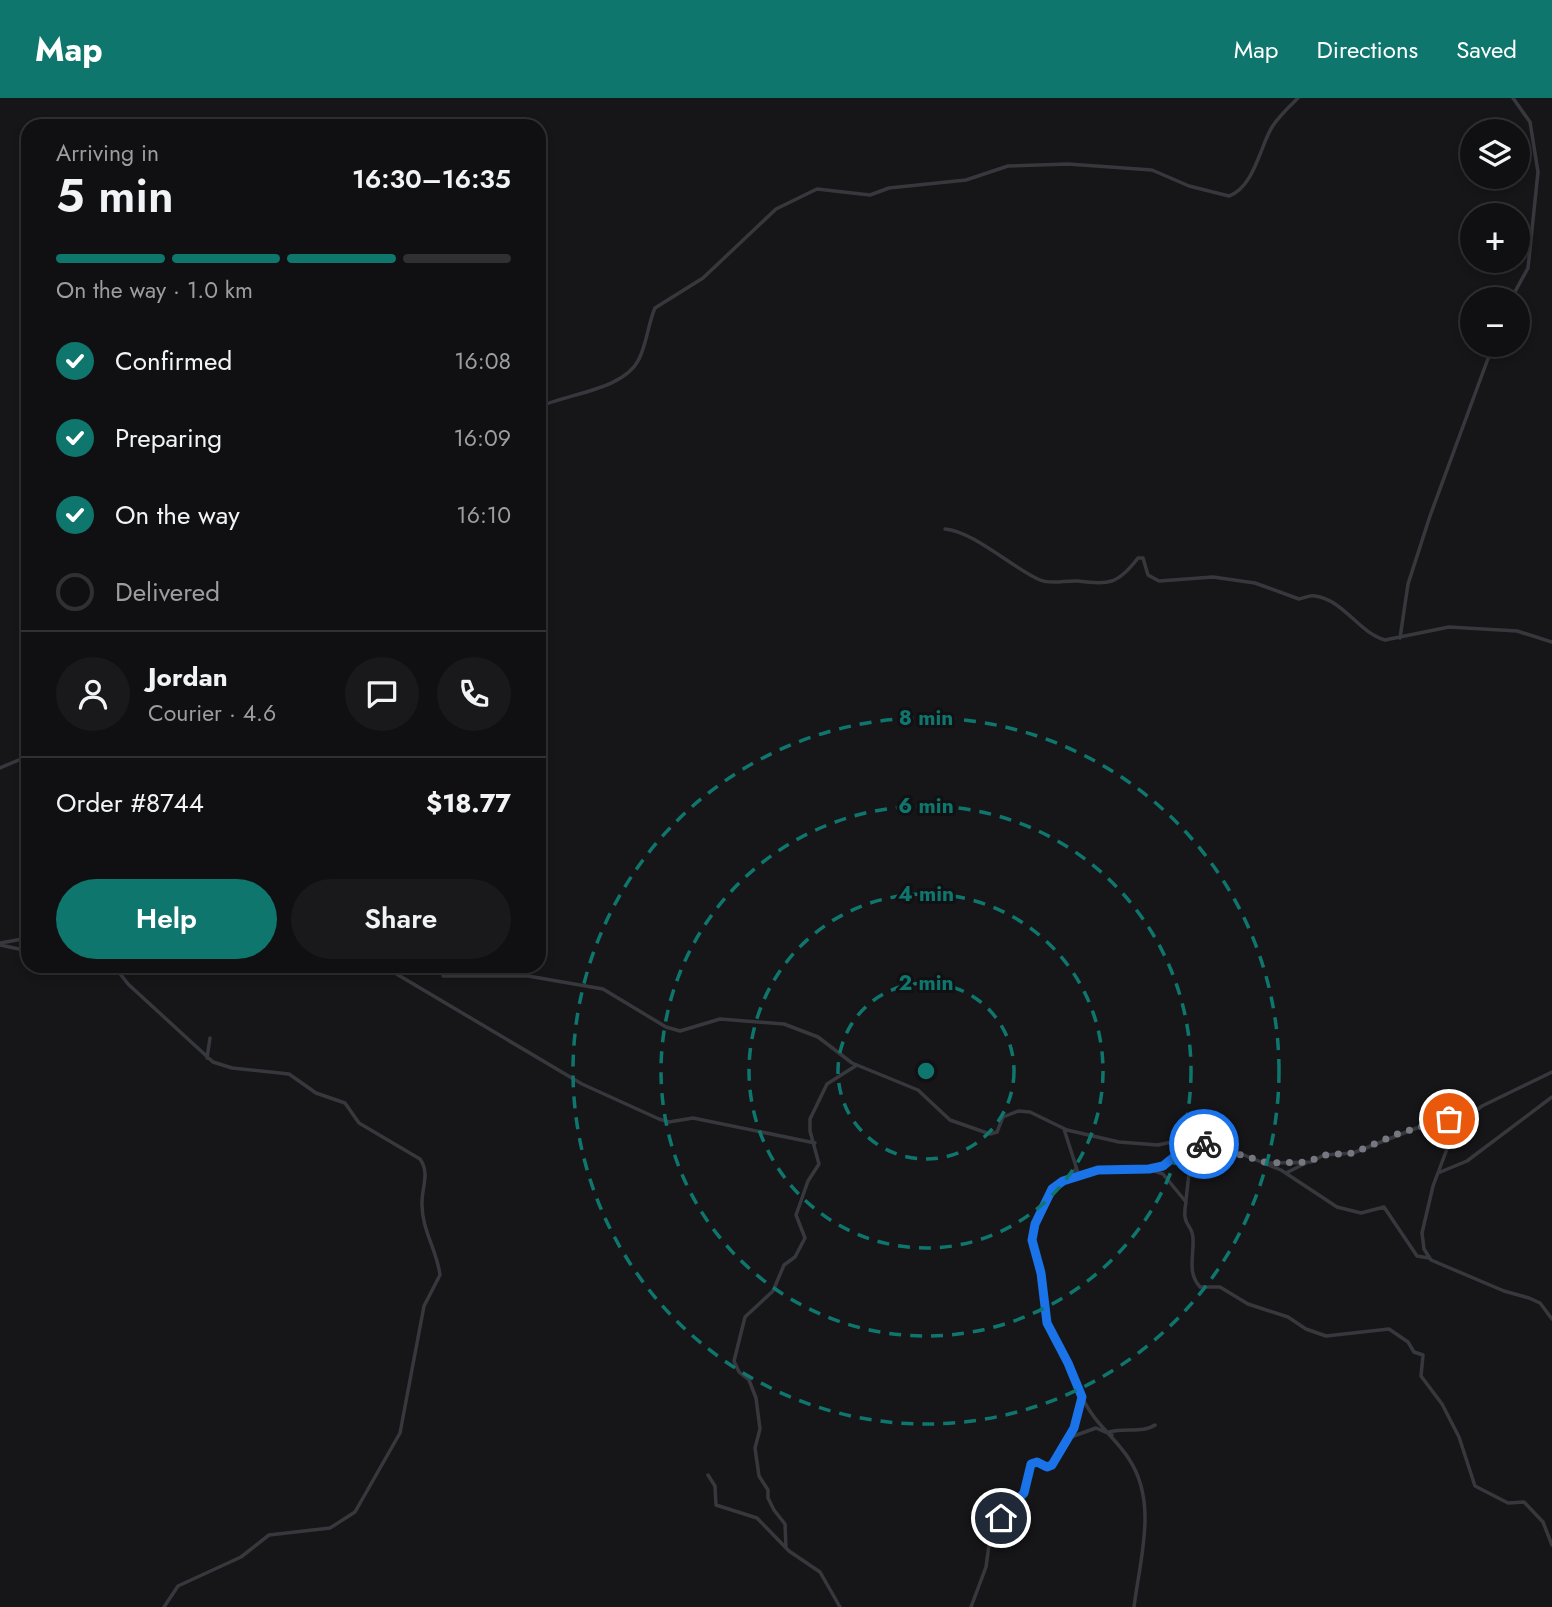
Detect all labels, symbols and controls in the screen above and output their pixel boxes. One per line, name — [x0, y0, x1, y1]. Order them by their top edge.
text: Map — [35, 26, 103, 73]
text: Map — [1234, 32, 1279, 67]
text: Directions — [1317, 32, 1418, 67]
text: Saved — [1456, 32, 1517, 67]
map controls — [1460, 119, 1530, 357]
button: layers — [1460, 119, 1530, 189]
text: Arriving in — [56, 136, 159, 170]
text: 16:30–16:35 — [352, 160, 511, 198]
text: 5 min — [56, 163, 174, 229]
button: + — [1460, 203, 1530, 273]
text: On the way · 1.0 km — [56, 273, 253, 307]
button: − — [1460, 287, 1530, 357]
icon: check — [56, 342, 94, 380]
text: Confirmed — [115, 342, 232, 380]
text: 16:08 — [454, 344, 511, 378]
icon: check — [56, 419, 94, 457]
text: Preparing — [115, 419, 222, 457]
text: 16:09 — [453, 421, 511, 455]
icon: check — [56, 496, 94, 534]
text: On the way — [115, 496, 240, 534]
text: 16:10 — [456, 498, 511, 532]
text: Delivered — [115, 573, 220, 611]
button: person — [56, 657, 130, 731]
button: chat — [345, 657, 419, 731]
button: phone — [437, 657, 511, 731]
text: Jordan — [148, 658, 228, 696]
text: Courier · 4.6 — [148, 696, 276, 730]
text: 8 min — [899, 703, 953, 733]
text: Order #8744 — [56, 784, 204, 822]
text: $18.77 — [426, 784, 511, 822]
text: 6 min — [898, 791, 954, 821]
button: Help — [56, 879, 277, 959]
button: Share — [291, 879, 511, 959]
text: 4 min — [898, 879, 954, 909]
text: 2 min — [898, 968, 954, 998]
centre of rings — [914, 1059, 938, 1083]
pin — [1419, 1089, 1479, 1149]
icon: bag — [1430, 1100, 1468, 1138]
courier — [1169, 1109, 1239, 1179]
icon: bike — [1185, 1125, 1223, 1163]
pin — [971, 1488, 1031, 1548]
icon: home — [982, 1499, 1020, 1537]

